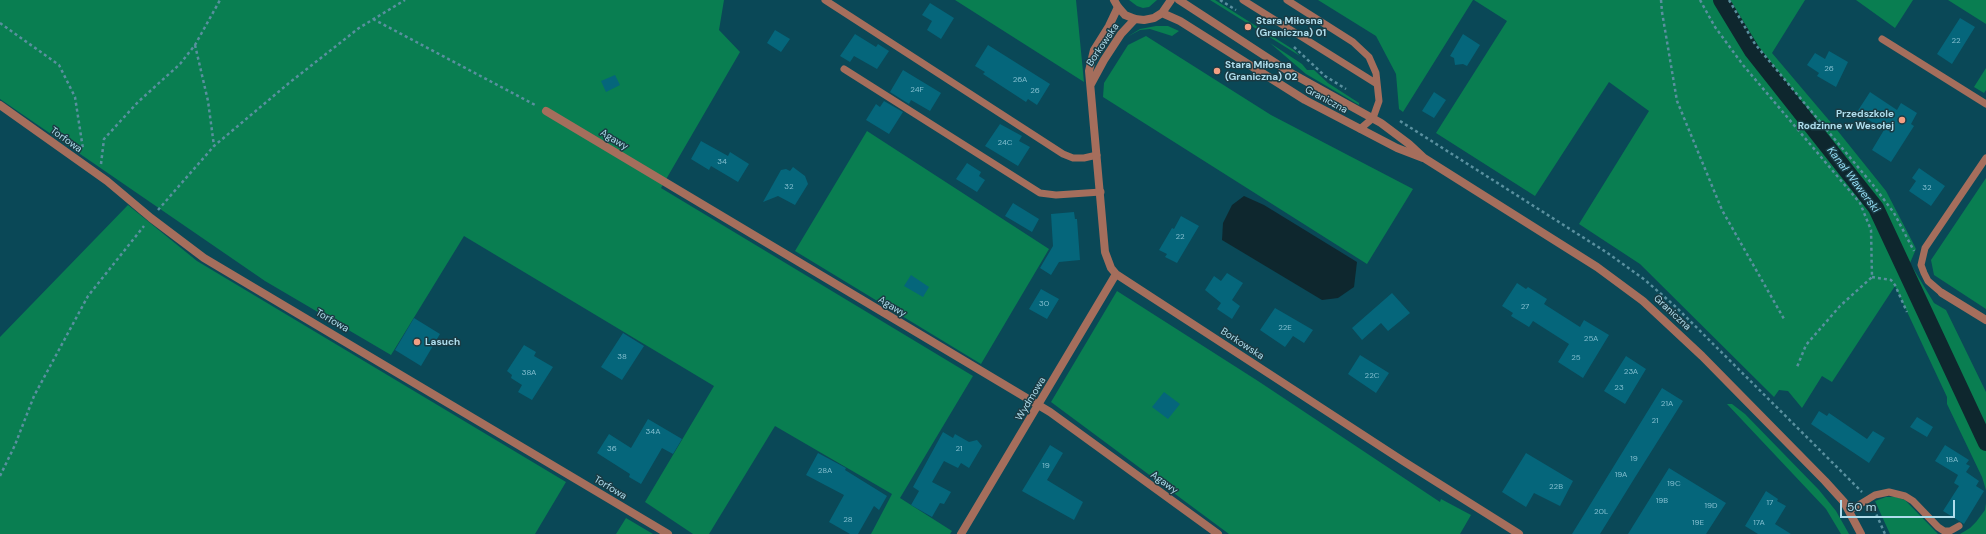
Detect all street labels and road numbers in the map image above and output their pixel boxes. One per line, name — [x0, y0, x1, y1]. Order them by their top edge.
street label: Borkowska — [1084, 21, 1122, 69]
street label: Graniczna — [1303, 84, 1349, 116]
street label: Torfowa — [48, 125, 84, 155]
street label: Agawy — [598, 127, 630, 153]
street label: Graniczna — [1651, 293, 1693, 333]
street label: Agawy — [876, 294, 908, 320]
street label: Torfowa — [313, 307, 351, 335]
street label: Borkowska — [1218, 326, 1266, 362]
street label: Wydmowa — [1013, 375, 1049, 423]
street label: Agawy — [1148, 469, 1180, 497]
street label: Torfowa — [591, 474, 629, 502]

